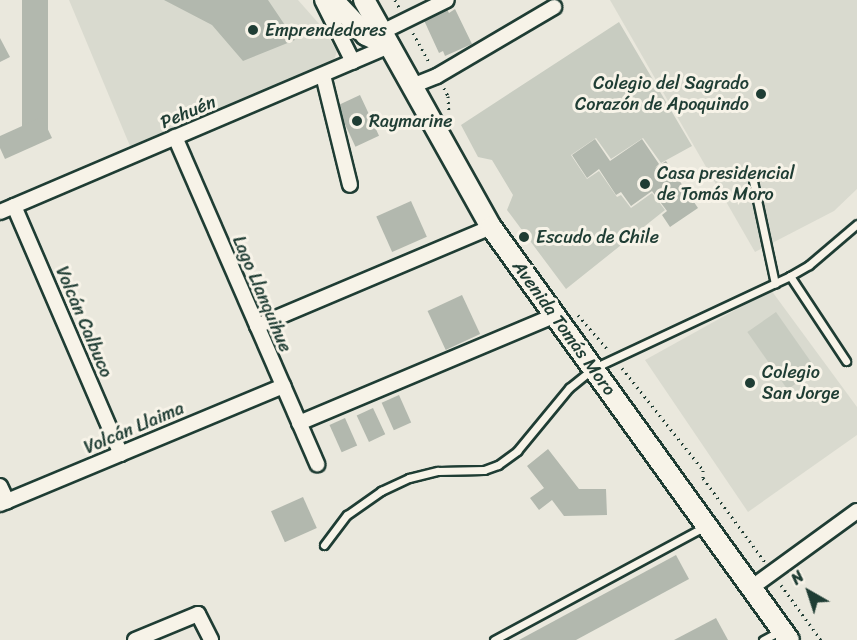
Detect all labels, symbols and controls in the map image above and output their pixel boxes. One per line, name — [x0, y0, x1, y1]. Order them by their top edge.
place label: Emprendedores — [265, 19, 387, 41]
marker: Emprendedores — [246, 23, 260, 37]
place label: Colegio del Sagrado Corazón de Apoquindo — [574, 73, 749, 116]
marker: Colegio del Sagrado Corazón de Apoquindo — [754, 87, 768, 101]
street label: Pehuén — [157, 91, 219, 133]
place label: Raymarine — [369, 110, 452, 132]
marker: Raymarine — [350, 114, 364, 128]
place label: Casa presidencial de Tomás Moro — [657, 163, 794, 206]
marker: Casa presidencial de Tomás Moro — [638, 177, 652, 191]
place label: Escudo de Chile — [536, 226, 660, 248]
marker: Escudo de Chile — [517, 230, 531, 244]
street label: Lago Llanquihue — [228, 233, 296, 355]
street label: Avenida Tomás Moro — [508, 257, 620, 399]
street label: Volcán Calbuco — [51, 263, 117, 381]
place label: Colegio San Jorge — [762, 362, 840, 404]
marker: Colegio San Jorge — [743, 376, 757, 390]
street label: Volcán Llaima — [81, 397, 187, 459]
north arrow — [779, 562, 839, 622]
text: N — [784, 563, 811, 592]

